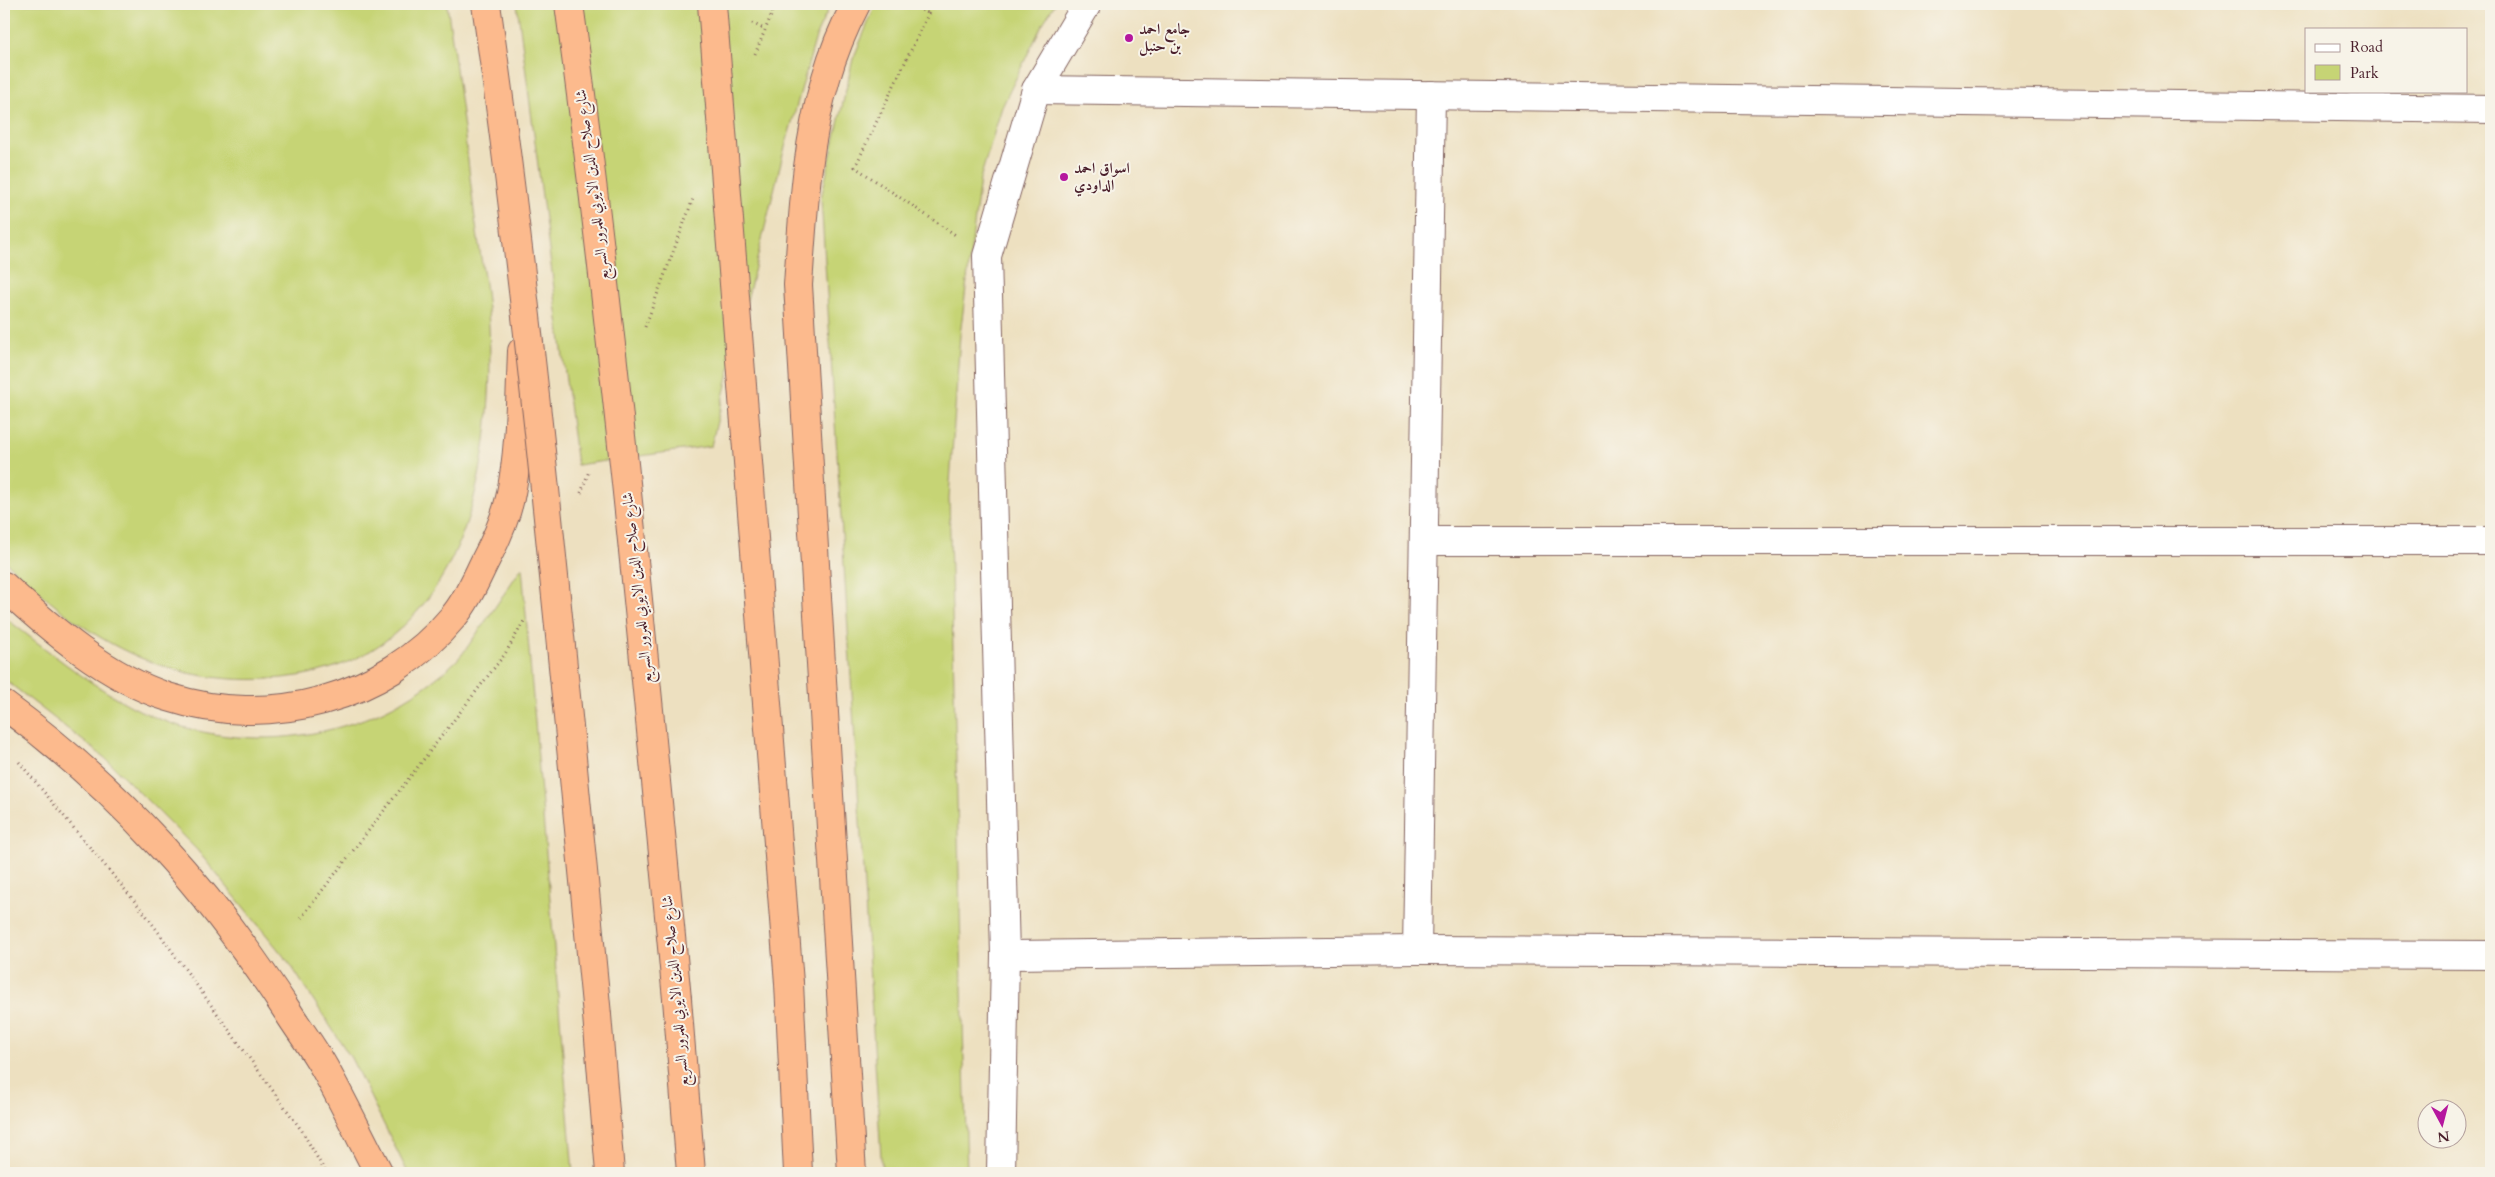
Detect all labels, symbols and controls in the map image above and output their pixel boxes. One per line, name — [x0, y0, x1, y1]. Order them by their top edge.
place label: جامع احمد بن حنبل — [1139, 19, 1190, 57]
legend — [2305, 28, 2468, 92]
marker: جامع احمد بن حنبل — [1123, 32, 1135, 44]
text: Road — [2350, 37, 2383, 57]
text: Park — [2350, 63, 2379, 83]
street label: شارع صلاح الدين الايوبي للمرور السريع — [570, 88, 618, 282]
place label: اسواق احمد الداودي — [1074, 158, 1130, 197]
marker: اسواق احمد الداودي — [1058, 171, 1070, 183]
street label: شارع صلاح الدين الايوبي للمرور السريع — [617, 491, 661, 685]
street label: شارع صلاح الدين الايوبي للمرور السريع — [657, 894, 697, 1088]
north arrow — [2418, 1100, 2468, 1150]
text: N — [2436, 1126, 2451, 1147]

